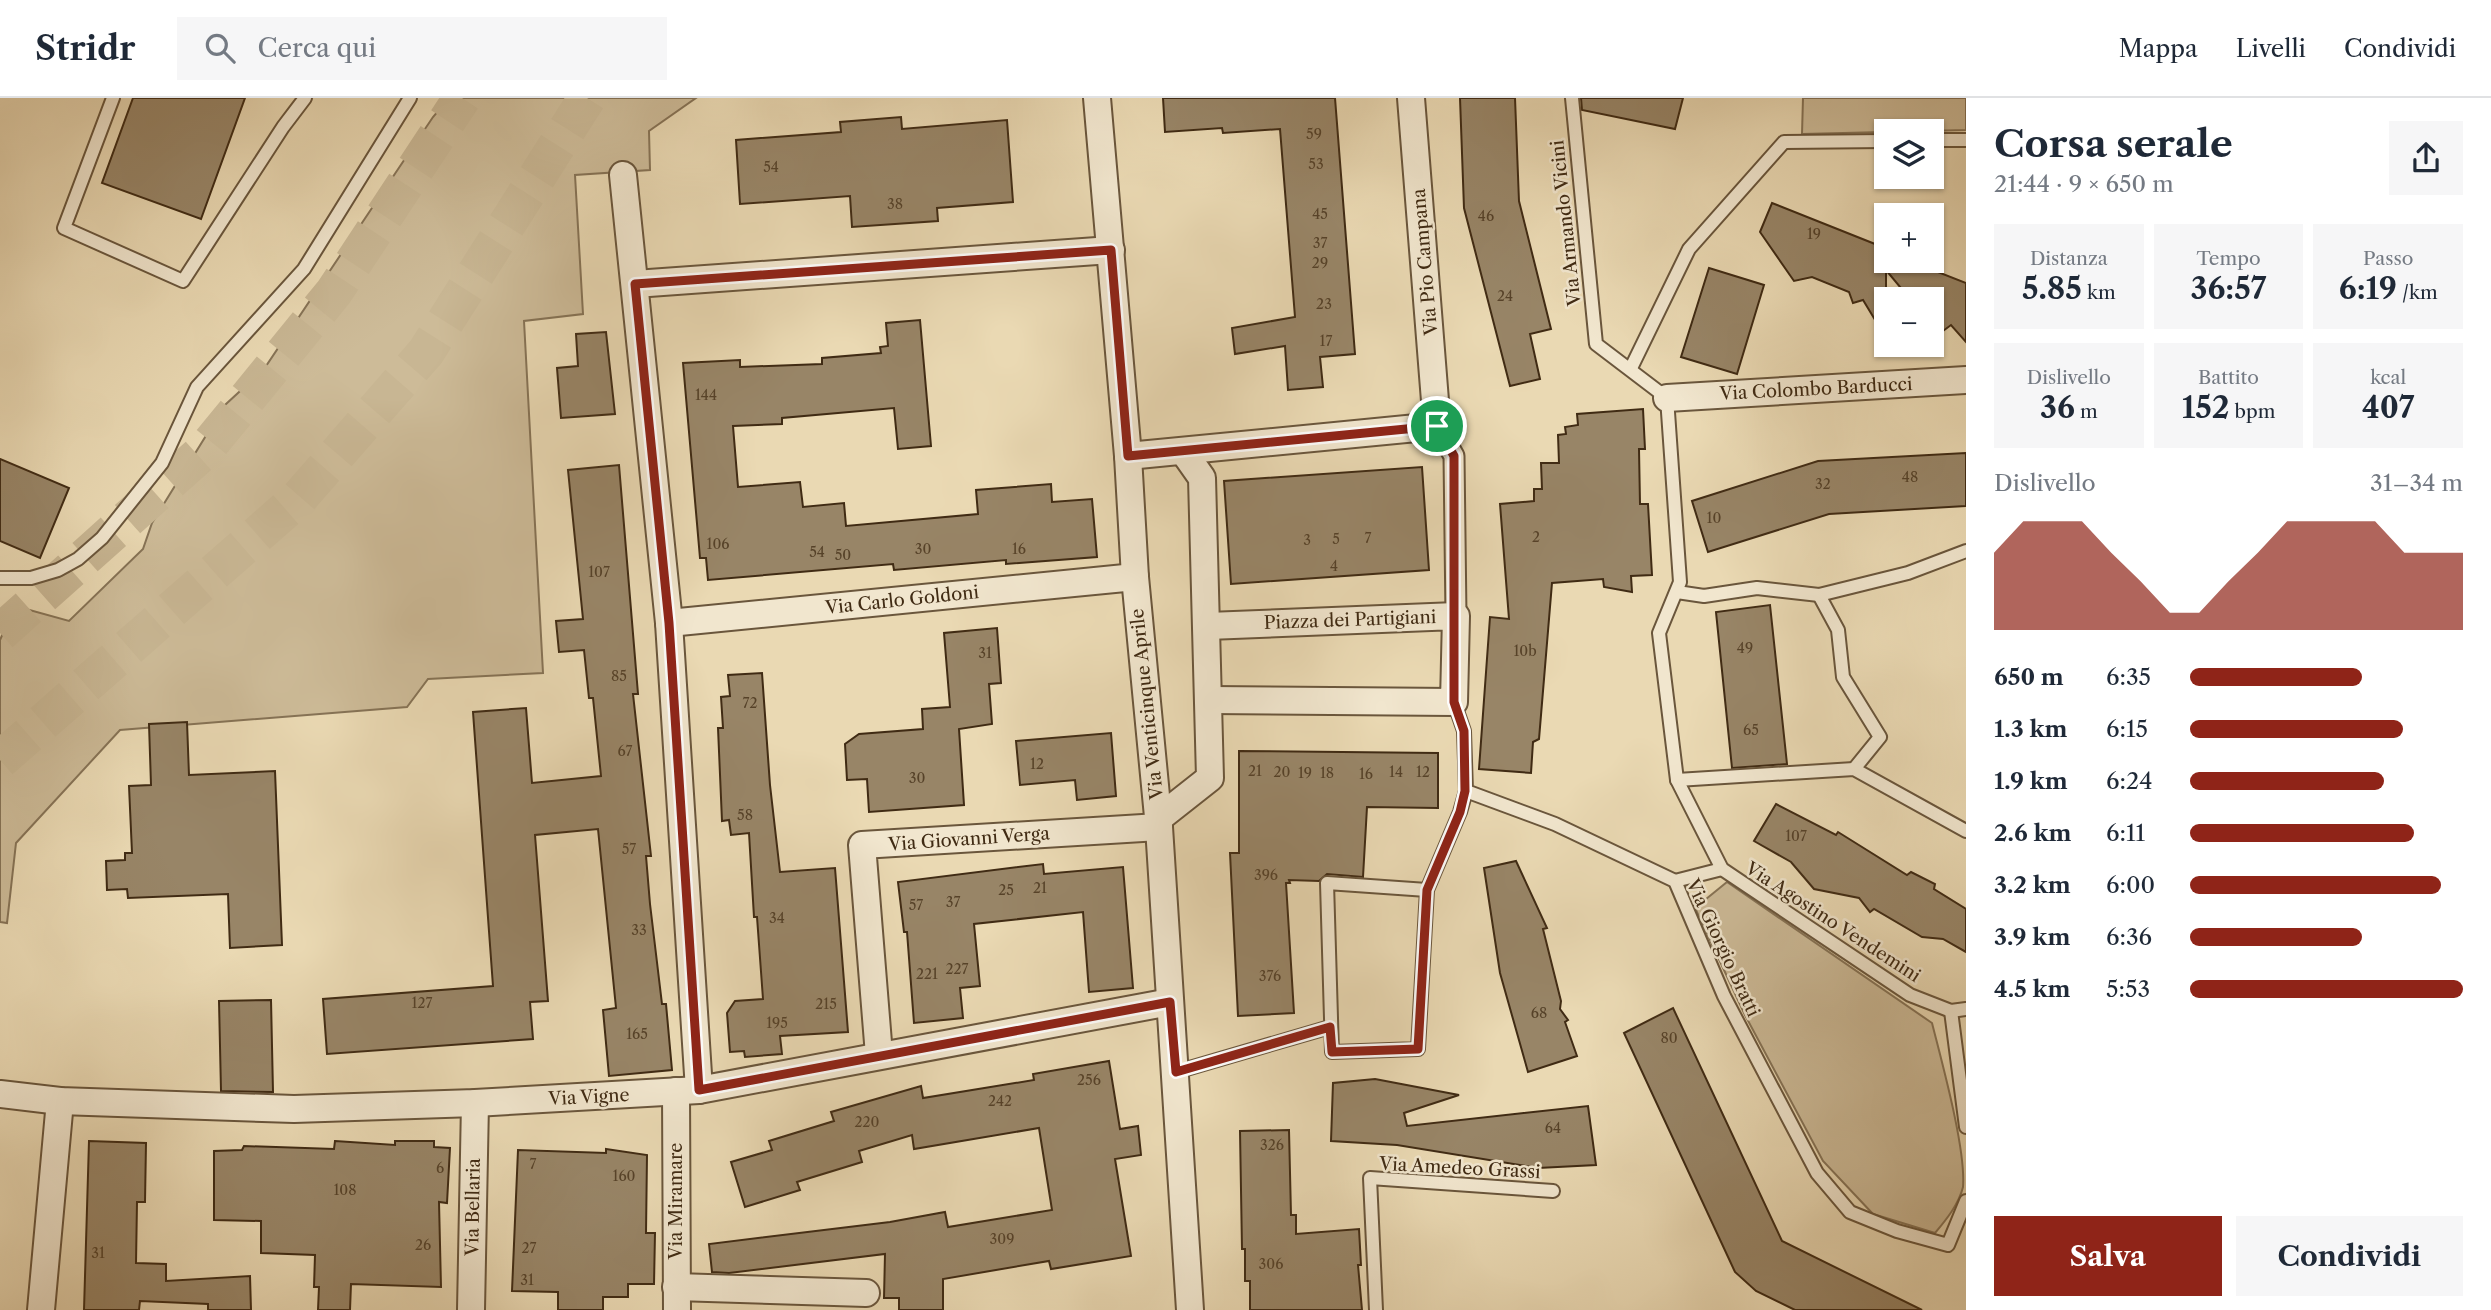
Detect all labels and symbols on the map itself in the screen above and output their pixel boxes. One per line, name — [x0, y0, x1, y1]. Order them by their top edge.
house number: 59 — [1306, 125, 1322, 143]
street label: Via Armando Vicini — [1546, 139, 1586, 308]
house number: 53 — [1308, 155, 1324, 173]
house number: 54 — [763, 158, 779, 176]
street label: Via Pio Campana — [1408, 187, 1442, 337]
house number: 38 — [887, 195, 903, 213]
house number: 45 — [1312, 205, 1328, 223]
house number: 46 — [1478, 207, 1494, 225]
house number: 19 — [1807, 225, 1821, 243]
house number: 37 — [1313, 234, 1327, 252]
house number: 29 — [1312, 254, 1328, 272]
house number: 24 — [1497, 287, 1513, 305]
house number: 23 — [1316, 295, 1332, 313]
house number: 17 — [1320, 332, 1332, 350]
street label: Via Colombo Barducci — [1718, 373, 1914, 405]
house number: 144 — [695, 386, 717, 404]
pin — [1407, 396, 1467, 456]
house number: 48 — [1902, 468, 1918, 486]
house number: 32 — [1815, 475, 1831, 493]
house number: 10 — [1707, 509, 1721, 527]
house number: 2 — [1532, 528, 1540, 546]
house number: 7 — [1365, 529, 1372, 547]
house number: 5 — [1332, 530, 1340, 548]
house number: 3 — [1303, 531, 1311, 549]
house number: 106 — [707, 535, 729, 553]
house number: 30 — [915, 540, 931, 558]
house number: 16 — [1012, 540, 1026, 558]
house number: 54 — [809, 543, 825, 561]
house number: 50 — [835, 546, 851, 564]
house number: 4 — [1330, 557, 1338, 575]
house number: 107 — [588, 563, 610, 581]
street label: Via Carlo Goldoni — [823, 581, 980, 619]
street label: Piazza dei Partigiani — [1263, 606, 1437, 634]
street label: Via Venticinque Aprile — [1126, 608, 1168, 801]
house number: 49 — [1737, 639, 1753, 657]
house number: 10b — [1513, 642, 1537, 660]
house number: 31 — [978, 644, 992, 662]
house number: 85 — [611, 667, 627, 685]
house number: 72 — [743, 694, 757, 712]
house number: 65 — [1743, 721, 1759, 739]
house number: 67 — [618, 742, 633, 760]
house number: 12 — [1030, 755, 1044, 773]
house number: 21 — [1248, 762, 1262, 780]
house number: 20 — [1274, 763, 1291, 781]
house number: 14 — [1389, 763, 1403, 781]
house number: 12 — [1416, 763, 1430, 781]
house number: 19 — [1298, 764, 1312, 782]
house number: 18 — [1320, 764, 1334, 782]
house number: 16 — [1359, 765, 1373, 783]
house number: 30 — [909, 769, 925, 787]
house number: 58 — [737, 806, 753, 824]
street label: Via Giovanni Verga — [887, 822, 1051, 856]
house number: 107 — [1785, 827, 1807, 845]
house number: 57 — [622, 840, 636, 858]
street label: Via Agostino Vendemini — [1741, 857, 1925, 987]
house number: 396 — [1254, 866, 1278, 884]
street label: Via Giorgio Bratti — [1681, 875, 1765, 1021]
house number: 21 — [1033, 879, 1047, 897]
house number: 25 — [998, 881, 1014, 899]
house number: 37 — [946, 893, 960, 911]
house number: 57 — [909, 896, 923, 914]
house number: 34 — [769, 909, 785, 927]
house number: 33 — [631, 921, 647, 939]
house number: 227 — [946, 960, 969, 978]
house number: 221 — [916, 965, 938, 983]
house number: 376 — [1259, 967, 1281, 985]
house number: 127 — [412, 994, 433, 1012]
house number: 215 — [815, 995, 837, 1013]
house number: 68 — [1531, 1004, 1547, 1022]
house number: 195 — [766, 1014, 788, 1032]
house number: 165 — [626, 1025, 648, 1043]
house number: 80 — [1660, 1029, 1678, 1047]
house number: 256 — [1077, 1071, 1101, 1089]
street label: Via Vigne — [547, 1084, 630, 1110]
house number: 242 — [988, 1092, 1012, 1110]
house number: 220 — [855, 1113, 880, 1131]
house number: 64 — [1545, 1119, 1561, 1137]
house number: 326 — [1260, 1136, 1284, 1154]
street label: Via Miramare — [665, 1143, 687, 1260]
street label: Via Amedeo Grassi — [1378, 1153, 1542, 1183]
house number: 7 — [530, 1155, 537, 1173]
street label: Via Bellaria — [461, 1157, 485, 1257]
house number: 6 — [436, 1159, 444, 1177]
house number: 160 — [613, 1167, 636, 1185]
house number: 108 — [333, 1181, 357, 1199]
house number: 309 — [990, 1230, 1014, 1248]
house number: 26 — [415, 1236, 431, 1254]
house number: 27 — [522, 1239, 537, 1257]
house number: 31 — [91, 1244, 105, 1262]
house number: 306 — [1259, 1255, 1283, 1273]
house number: 31 — [520, 1271, 534, 1289]

